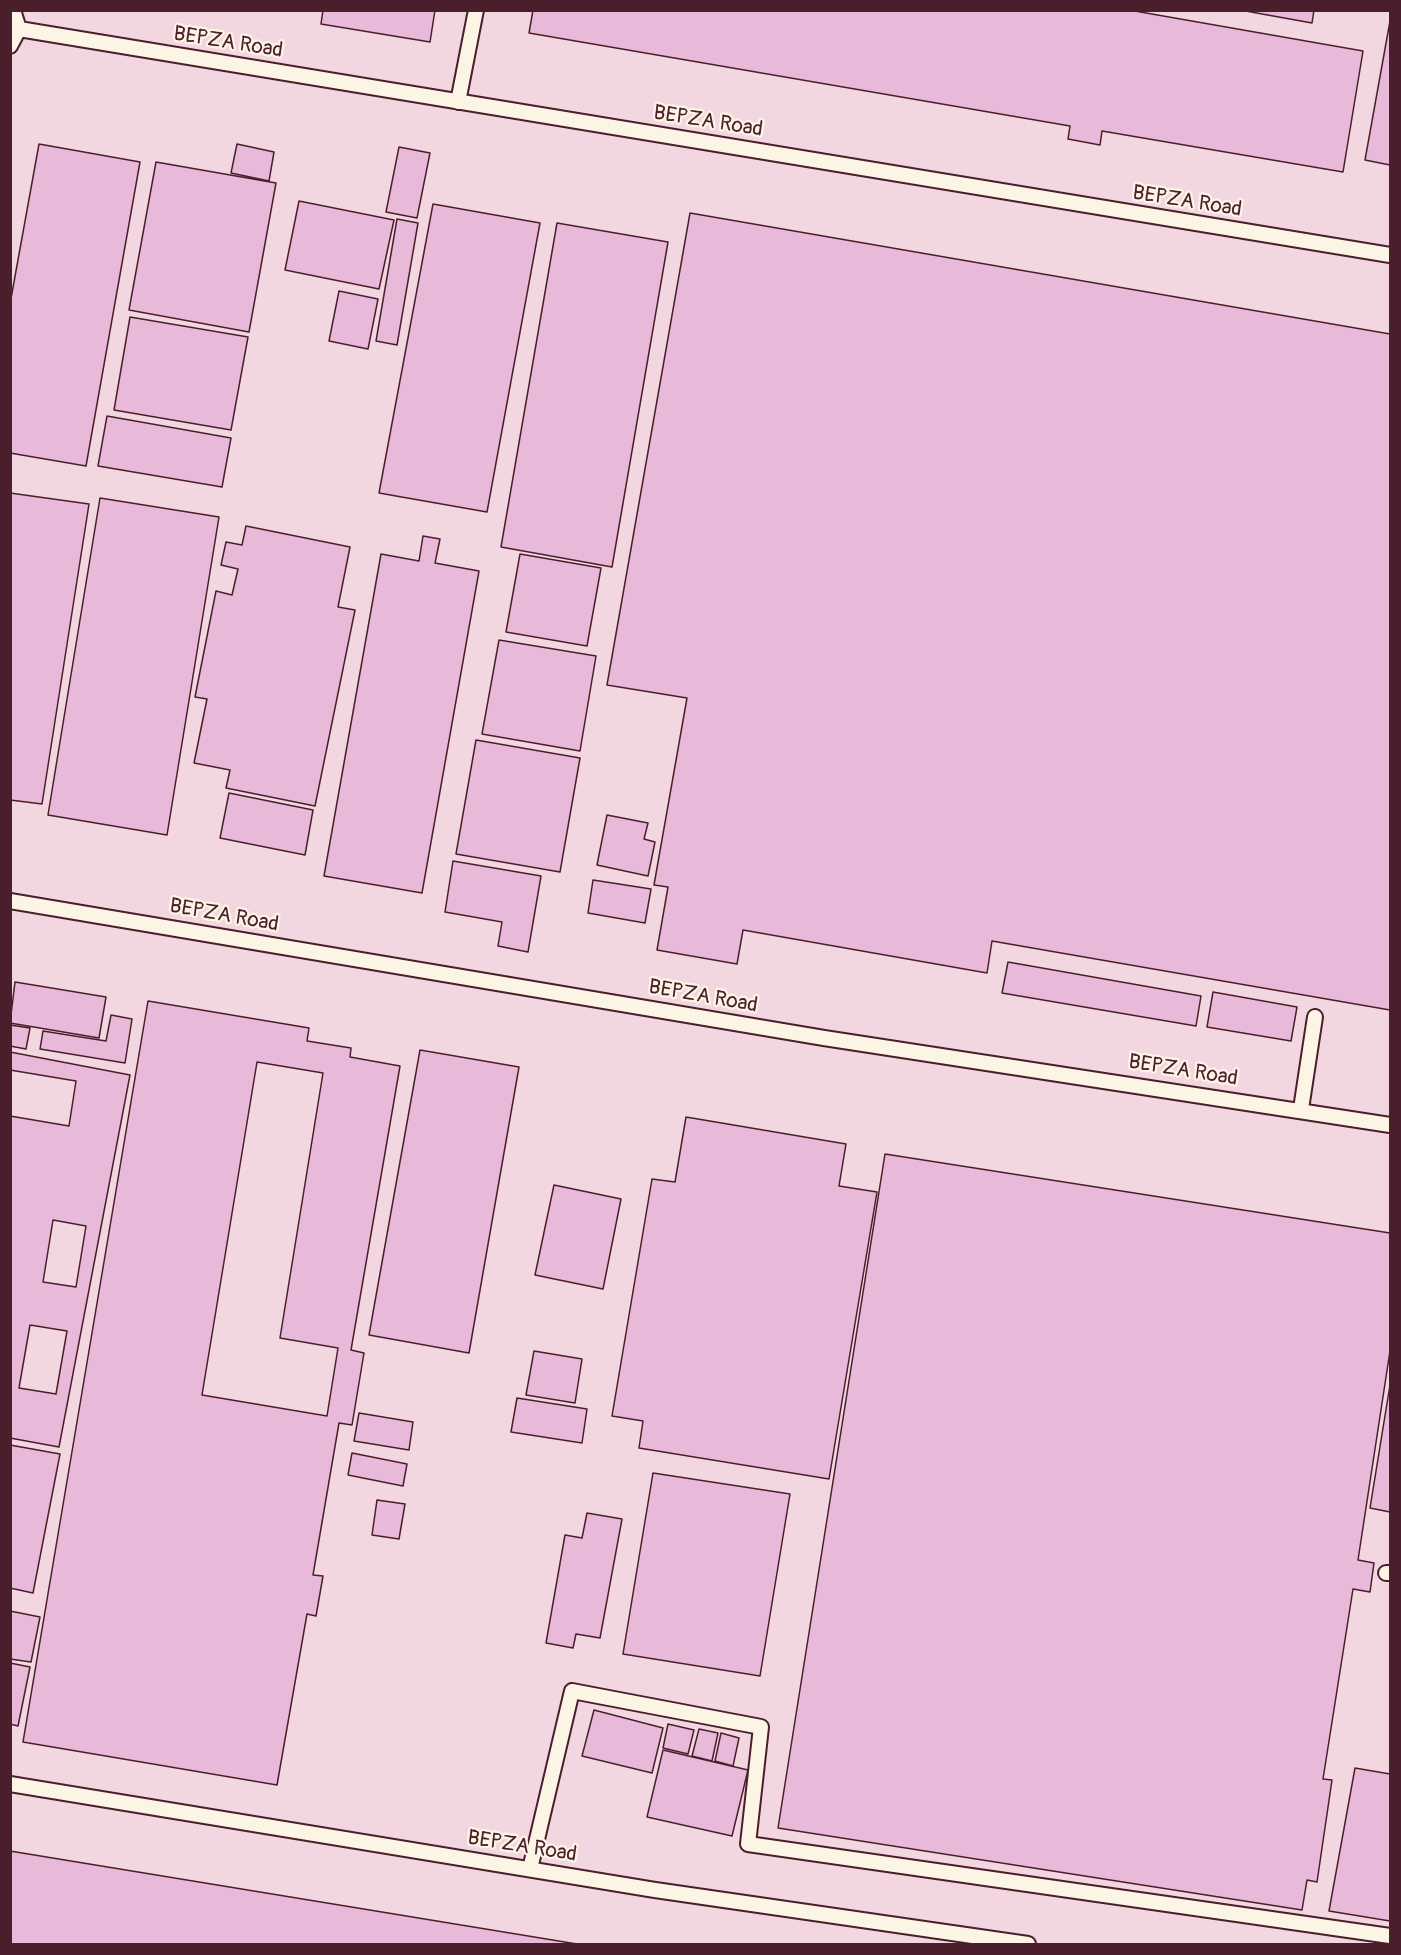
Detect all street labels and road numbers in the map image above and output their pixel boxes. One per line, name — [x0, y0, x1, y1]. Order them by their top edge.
street label: BEPZA Road — [172, 22, 284, 64]
street label: BEPZA Road — [652, 101, 764, 143]
street label: BEPZA Road — [1131, 181, 1243, 223]
street label: BEPZA Road — [167, 894, 281, 938]
street label: BEPZA Road — [646, 975, 760, 1019]
street label: BEPZA Road — [1127, 1050, 1239, 1092]
street label: BEPZA Road — [466, 1826, 578, 1868]

